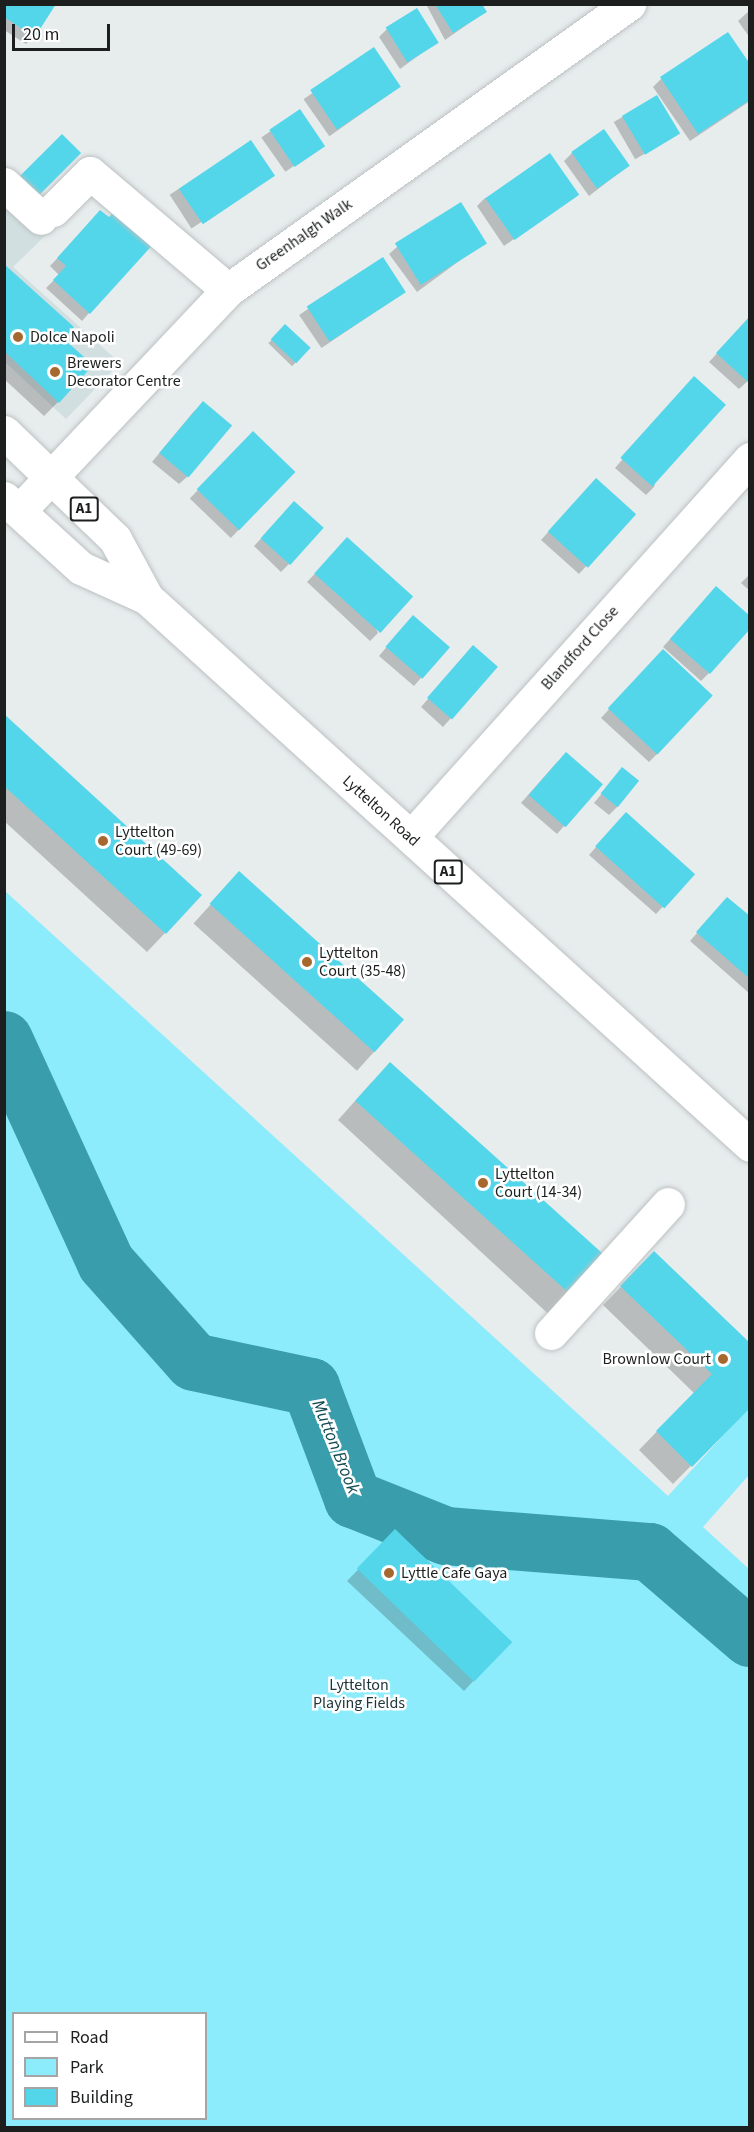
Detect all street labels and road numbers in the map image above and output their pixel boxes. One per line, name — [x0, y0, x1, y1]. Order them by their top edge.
street label: Greenhalgh Walk — [252, 195, 356, 275]
road number: A1 — [69, 497, 99, 521]
street label: Blandford Close — [537, 602, 623, 694]
street label: Lyttelton Road — [338, 771, 424, 851]
road number: A1 — [433, 860, 463, 884]

